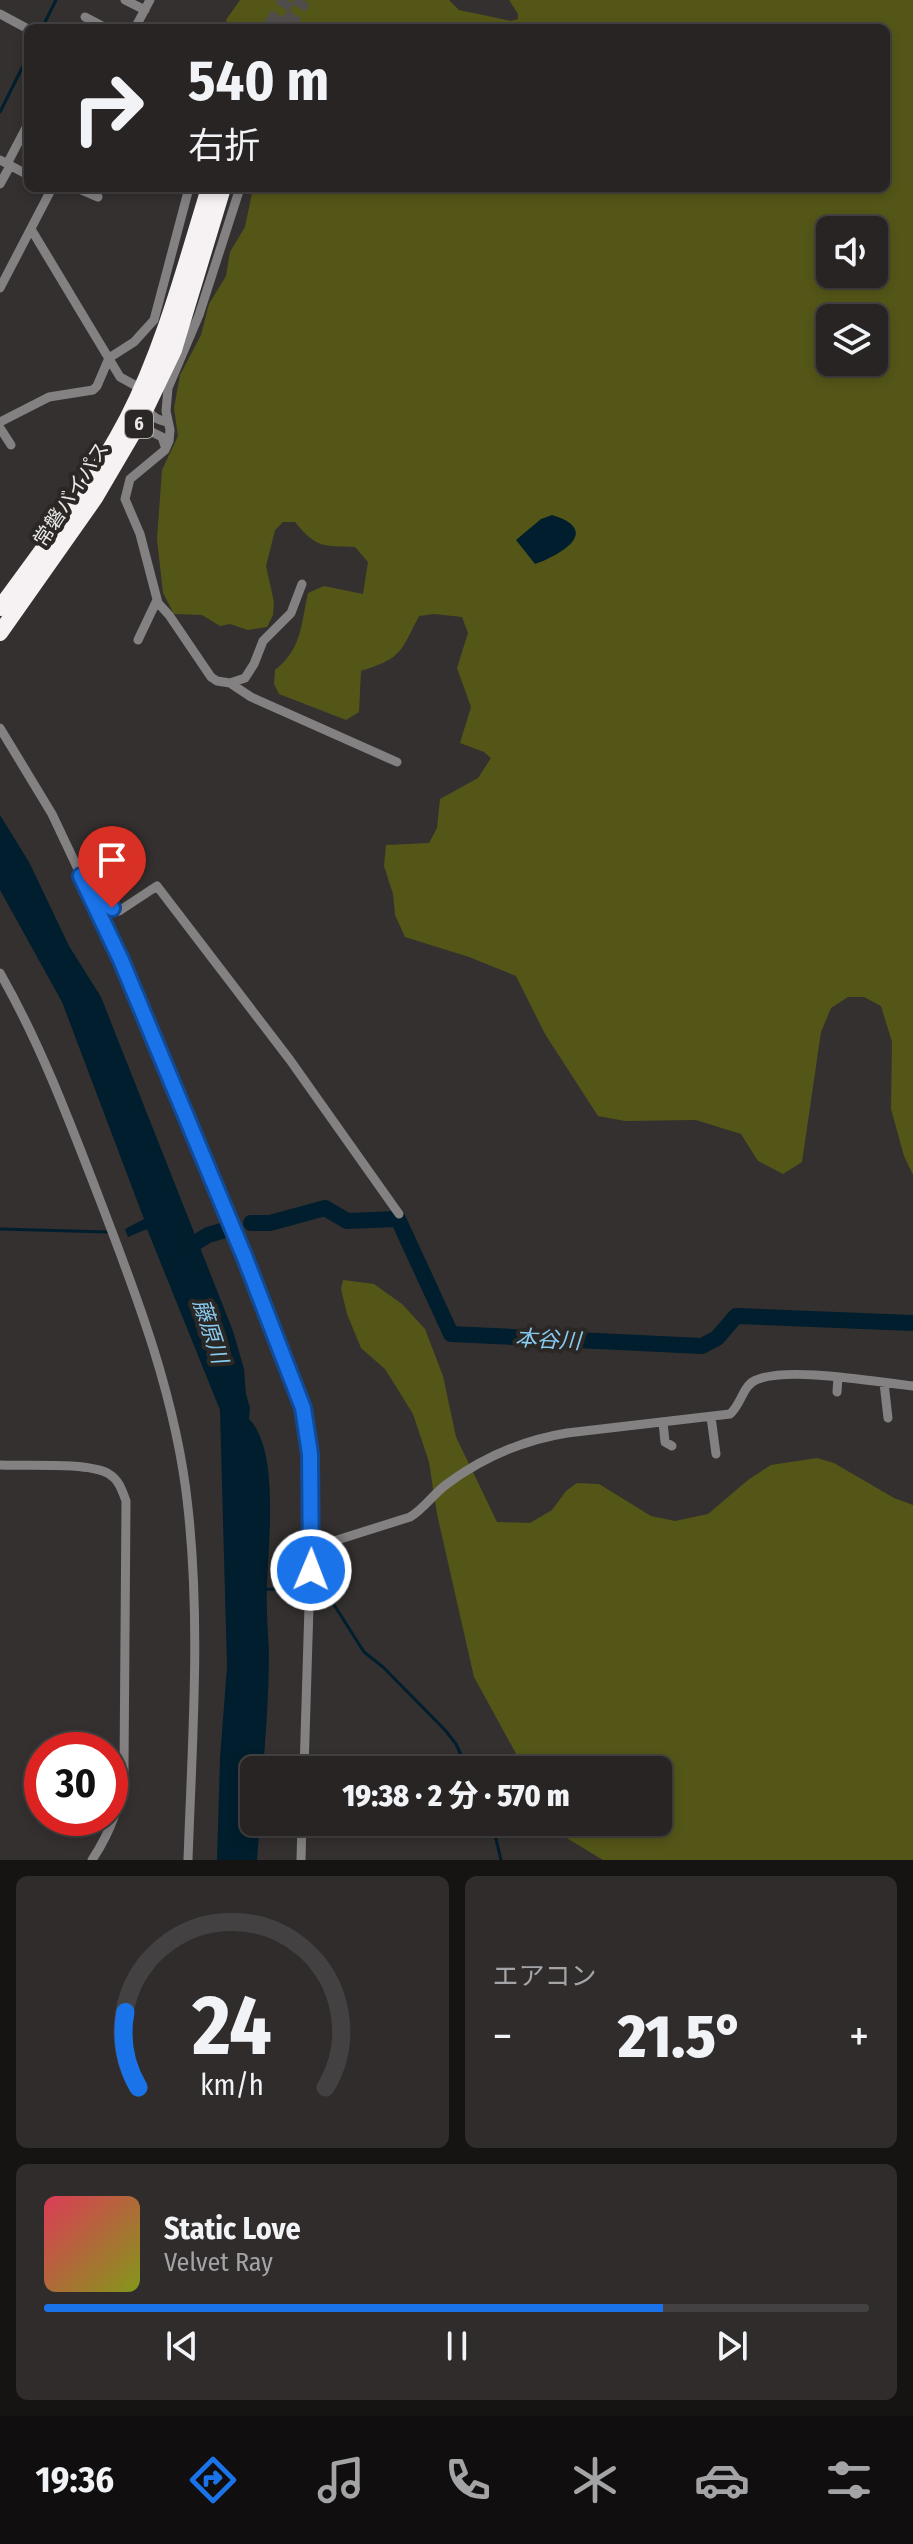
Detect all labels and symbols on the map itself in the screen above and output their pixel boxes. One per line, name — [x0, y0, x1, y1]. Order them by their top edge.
road number: 6 — [125, 410, 153, 438]
street label: 常磐バイパス — [28, 437, 114, 551]
pin — [78, 826, 146, 908]
water label: 藤原川 — [187, 1296, 234, 1369]
water label: 本谷川 — [514, 1324, 584, 1355]
position arrow — [269, 1528, 353, 1612]
speed limit sign: 30 — [24, 1732, 128, 1836]

